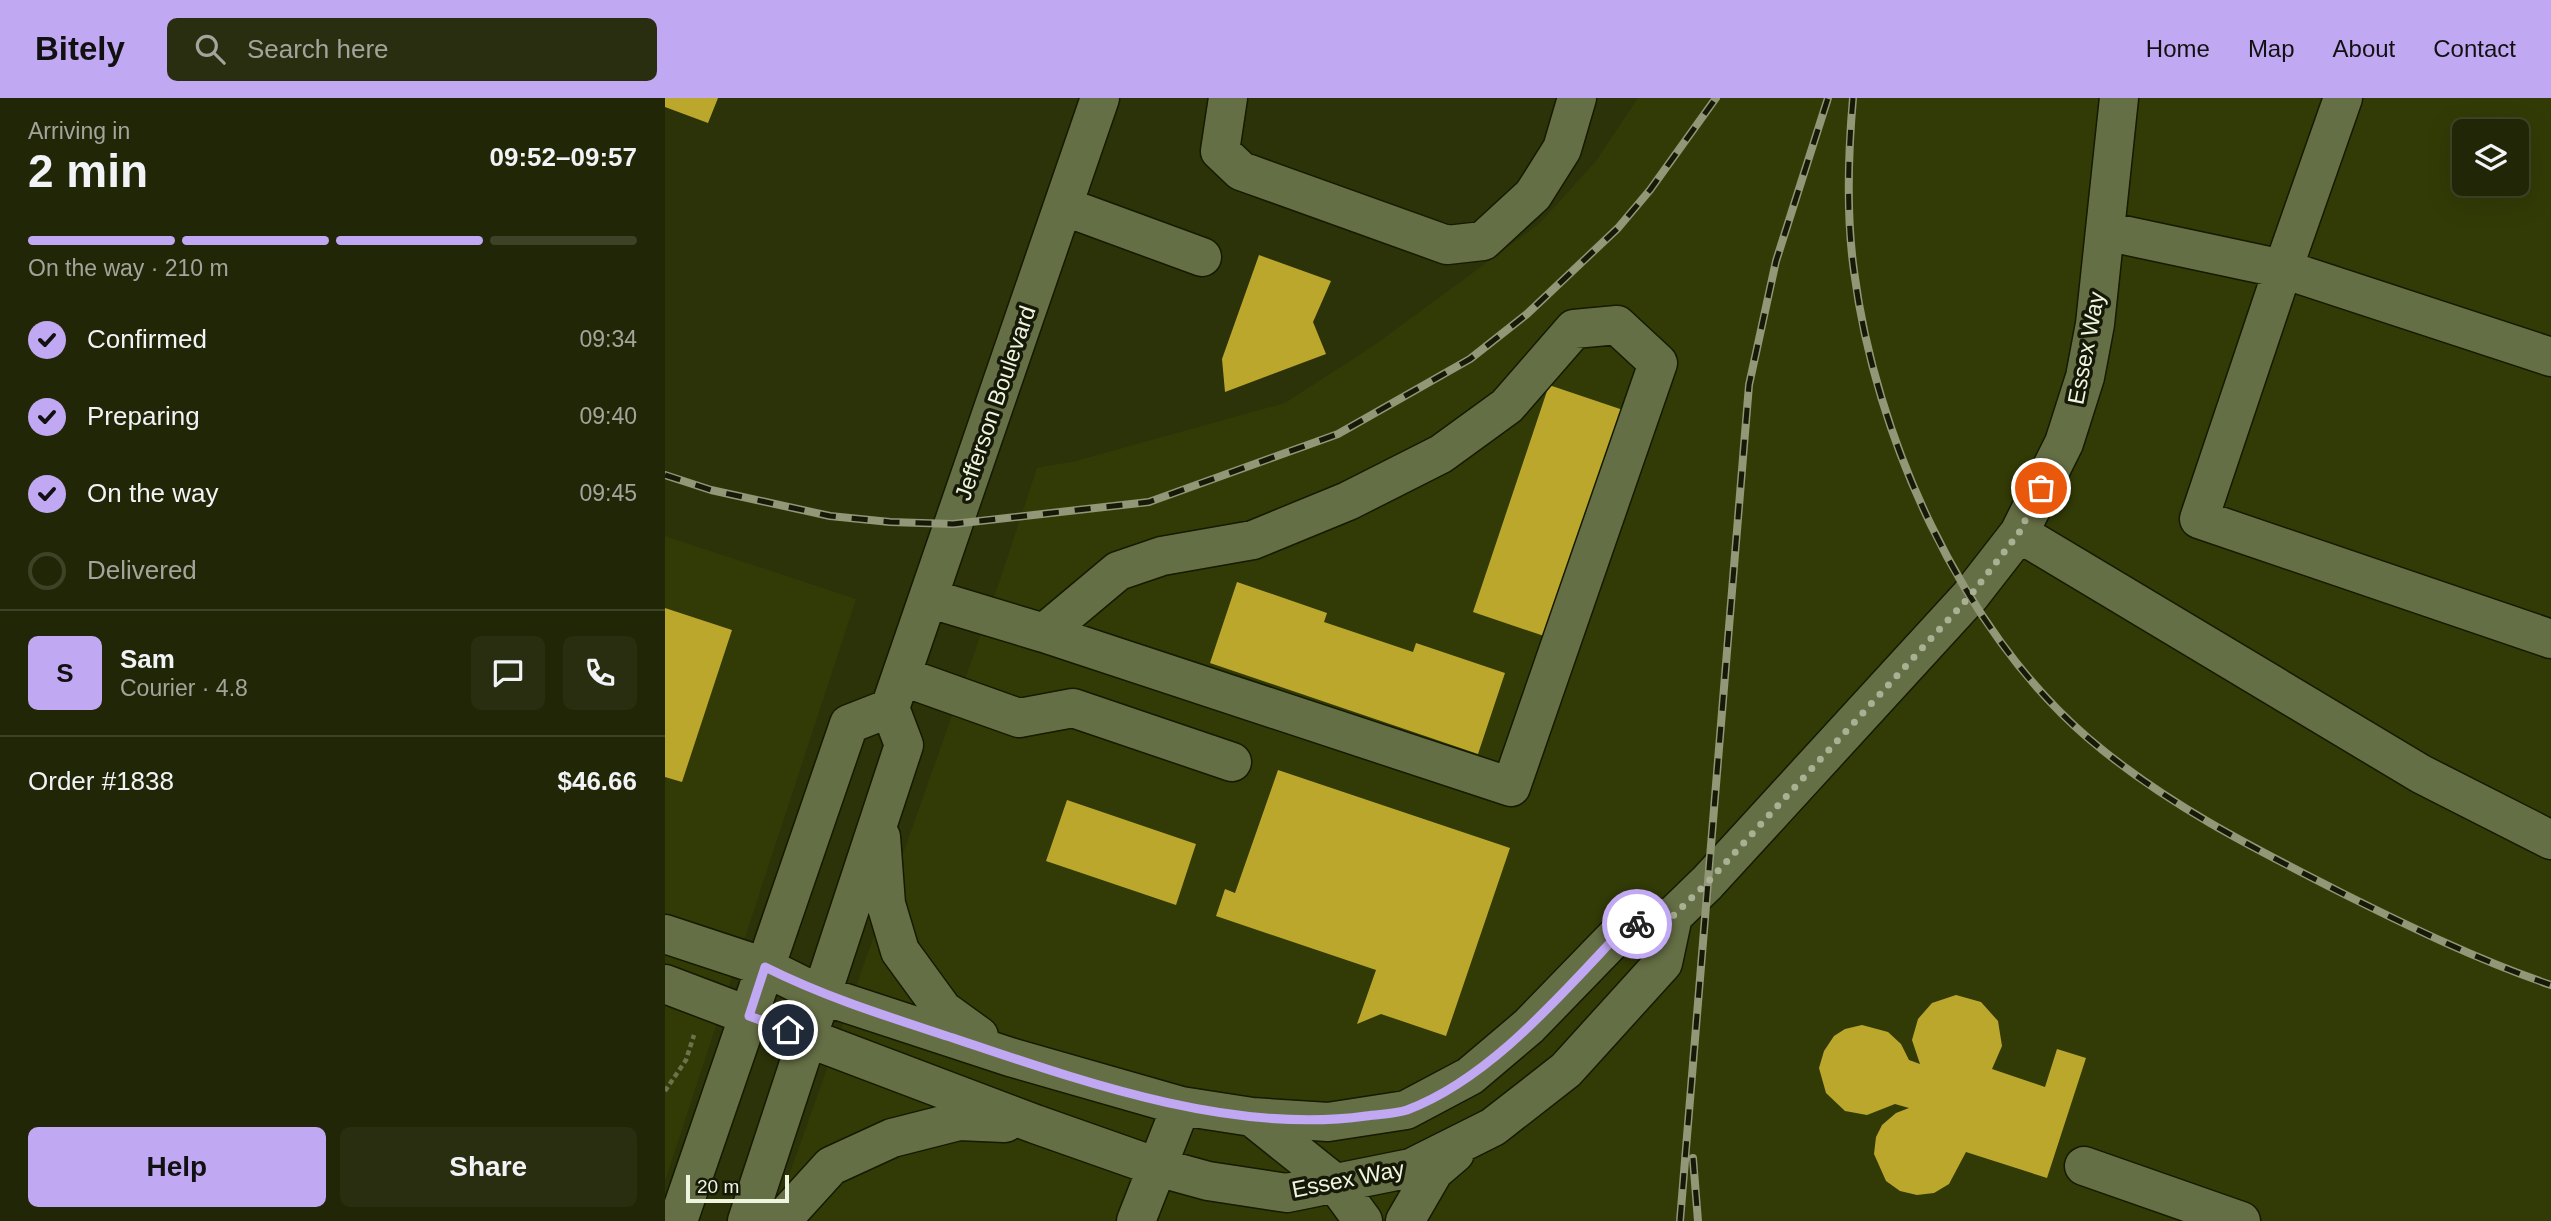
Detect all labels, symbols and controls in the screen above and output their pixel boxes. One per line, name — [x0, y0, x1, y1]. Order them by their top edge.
search box — [167, 18, 657, 81]
text: Bitely — [35, 30, 125, 67]
icon: search — [191, 30, 229, 68]
text: Search here — [247, 34, 389, 64]
text: Home — [2146, 35, 2210, 62]
text: Map — [2248, 35, 2295, 62]
text: About — [2333, 35, 2395, 62]
text: Contact — [2433, 35, 2516, 62]
text: Arriving in — [28, 118, 130, 144]
map controls — [2452, 119, 2529, 196]
button: layers — [2452, 119, 2529, 196]
text: 09:52–09:57 — [490, 142, 637, 172]
text: 2 min — [28, 145, 148, 197]
text: On the way · 210 m — [28, 255, 229, 281]
street label: Essex Way — [2062, 289, 2110, 407]
street label: Jefferson Boulevard — [949, 302, 1041, 504]
icon: check — [28, 321, 66, 359]
text: Confirmed — [87, 324, 207, 354]
text: 09:34 — [579, 326, 637, 352]
icon: check — [28, 398, 66, 436]
text: Preparing — [87, 401, 200, 431]
text: 09:40 — [579, 403, 637, 429]
pin — [2011, 458, 2071, 518]
icon: bag — [2022, 469, 2060, 507]
icon: check — [28, 475, 66, 513]
text: On the way — [87, 478, 219, 508]
text: 09:45 — [579, 480, 637, 506]
text: Delivered — [87, 555, 197, 585]
button: chat — [471, 636, 545, 710]
button: phone — [563, 636, 637, 710]
text: Sam — [120, 644, 175, 674]
text: S — [56, 658, 74, 688]
text: Courier · 4.8 — [120, 675, 248, 701]
text: Order #1838 — [28, 766, 174, 796]
text: $46.66 — [557, 766, 637, 796]
courier — [1602, 889, 1672, 959]
icon: bike — [1618, 905, 1656, 943]
pin — [758, 1000, 818, 1060]
icon: home — [769, 1011, 807, 1049]
button: Help — [28, 1127, 326, 1207]
button: Share — [340, 1127, 637, 1207]
street label: Essex Way — [1289, 1155, 1407, 1203]
scale bar — [686, 1172, 789, 1204]
text: 20 m — [697, 1176, 739, 1197]

